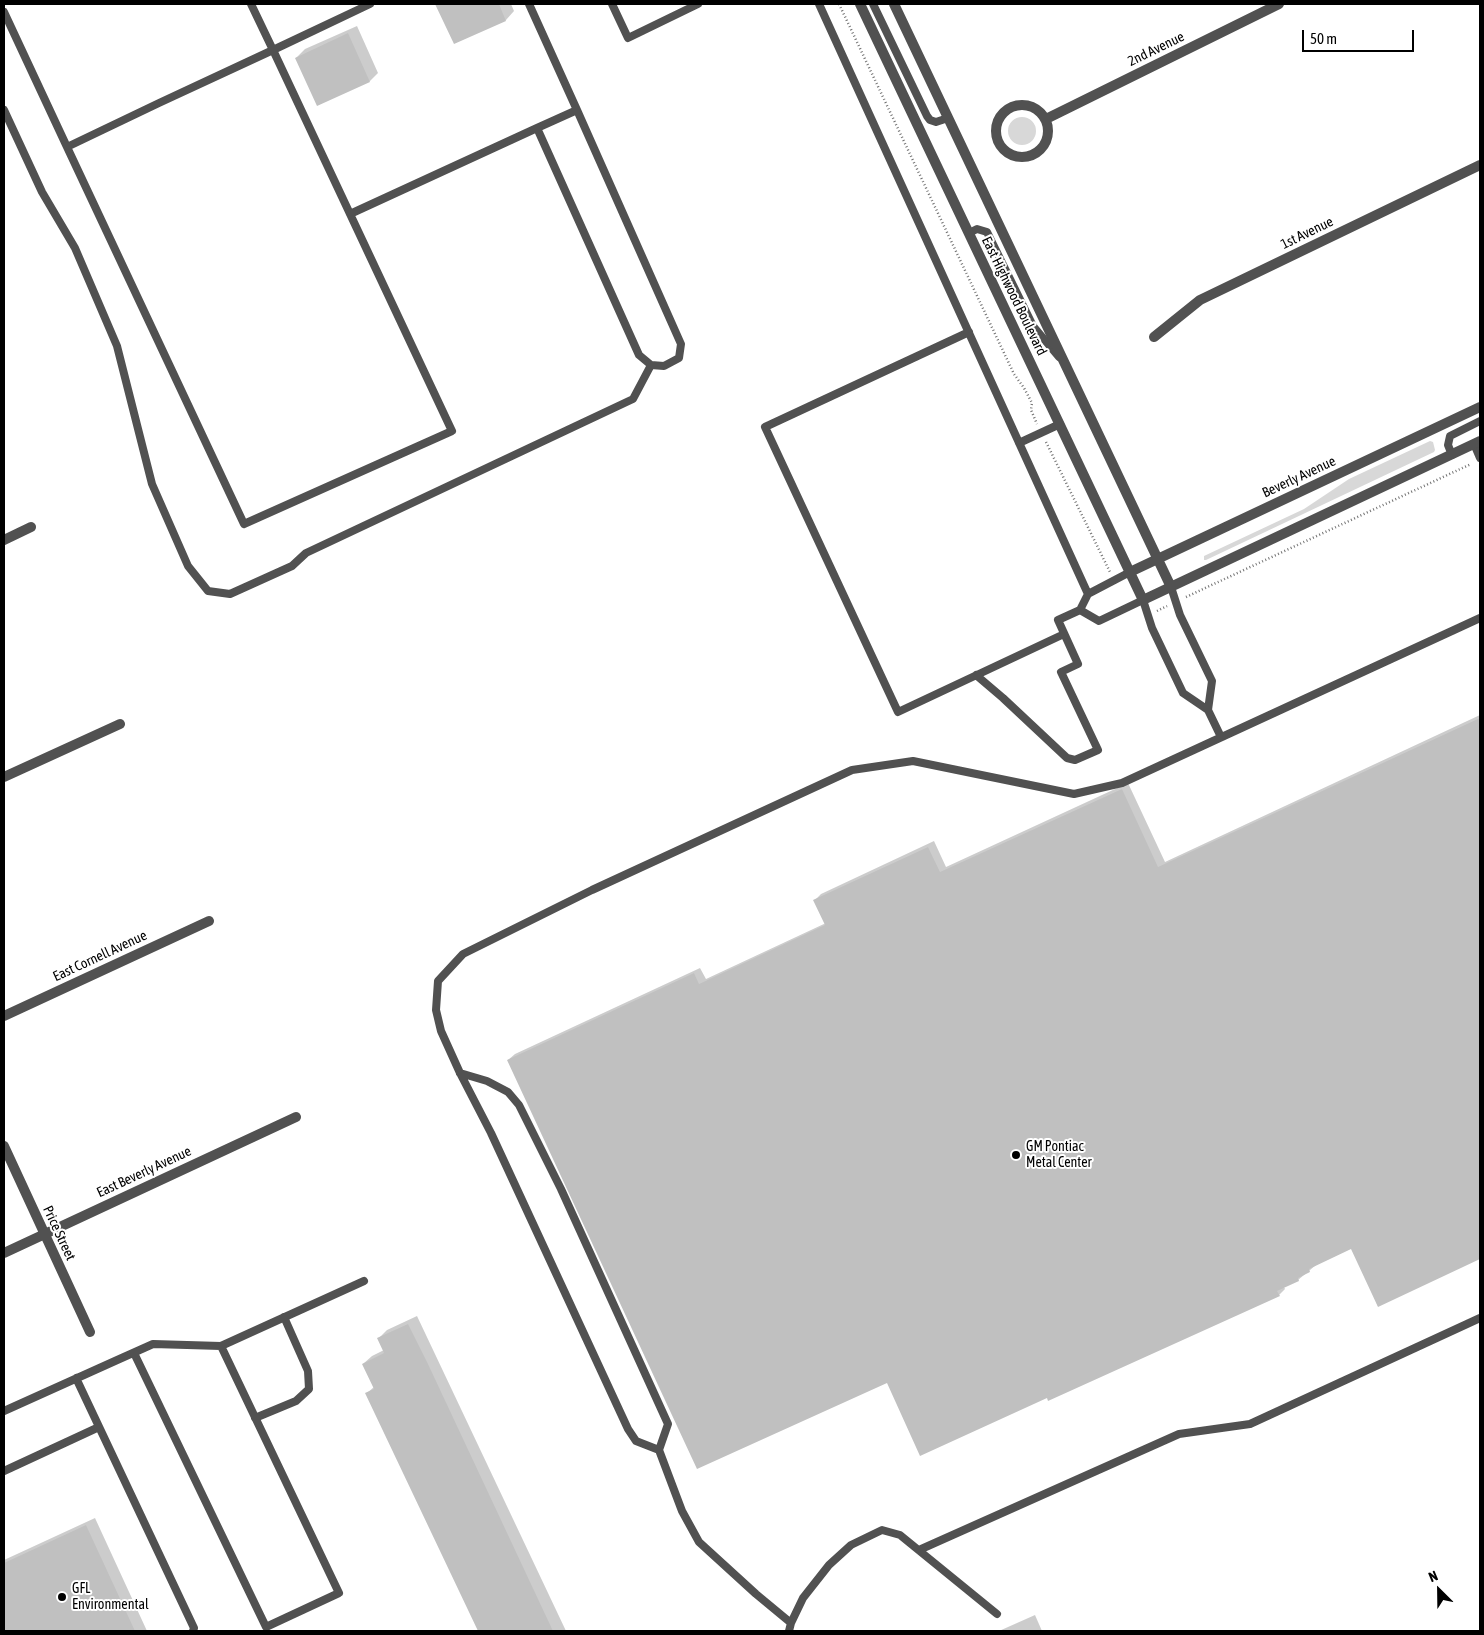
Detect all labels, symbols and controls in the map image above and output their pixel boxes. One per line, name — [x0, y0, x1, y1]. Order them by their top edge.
scale bar — [1304, 20, 1416, 52]
street label: 2nd Avenue — [1125, 28, 1187, 70]
text: 50 m — [1310, 30, 1337, 47]
street label: 1st Avenue — [1278, 213, 1336, 253]
street label: East Highwood Boulevard — [978, 234, 1050, 358]
street label: Beverly Avenue — [1260, 453, 1338, 501]
street label: East Cornell Avenue — [50, 927, 150, 985]
place label: GM Pontiac Metal Center — [1026, 1139, 1092, 1172]
street label: East Beverly Avenue — [94, 1143, 194, 1201]
marker: GM Pontiac Metal Center — [1010, 1149, 1022, 1161]
street label: Price Street — [39, 1203, 79, 1263]
north arrow — [1414, 1565, 1464, 1615]
text: N — [1426, 1567, 1440, 1585]
place label: GFL Environmental — [72, 1581, 149, 1614]
marker: GFL Environmental — [56, 1591, 68, 1603]

